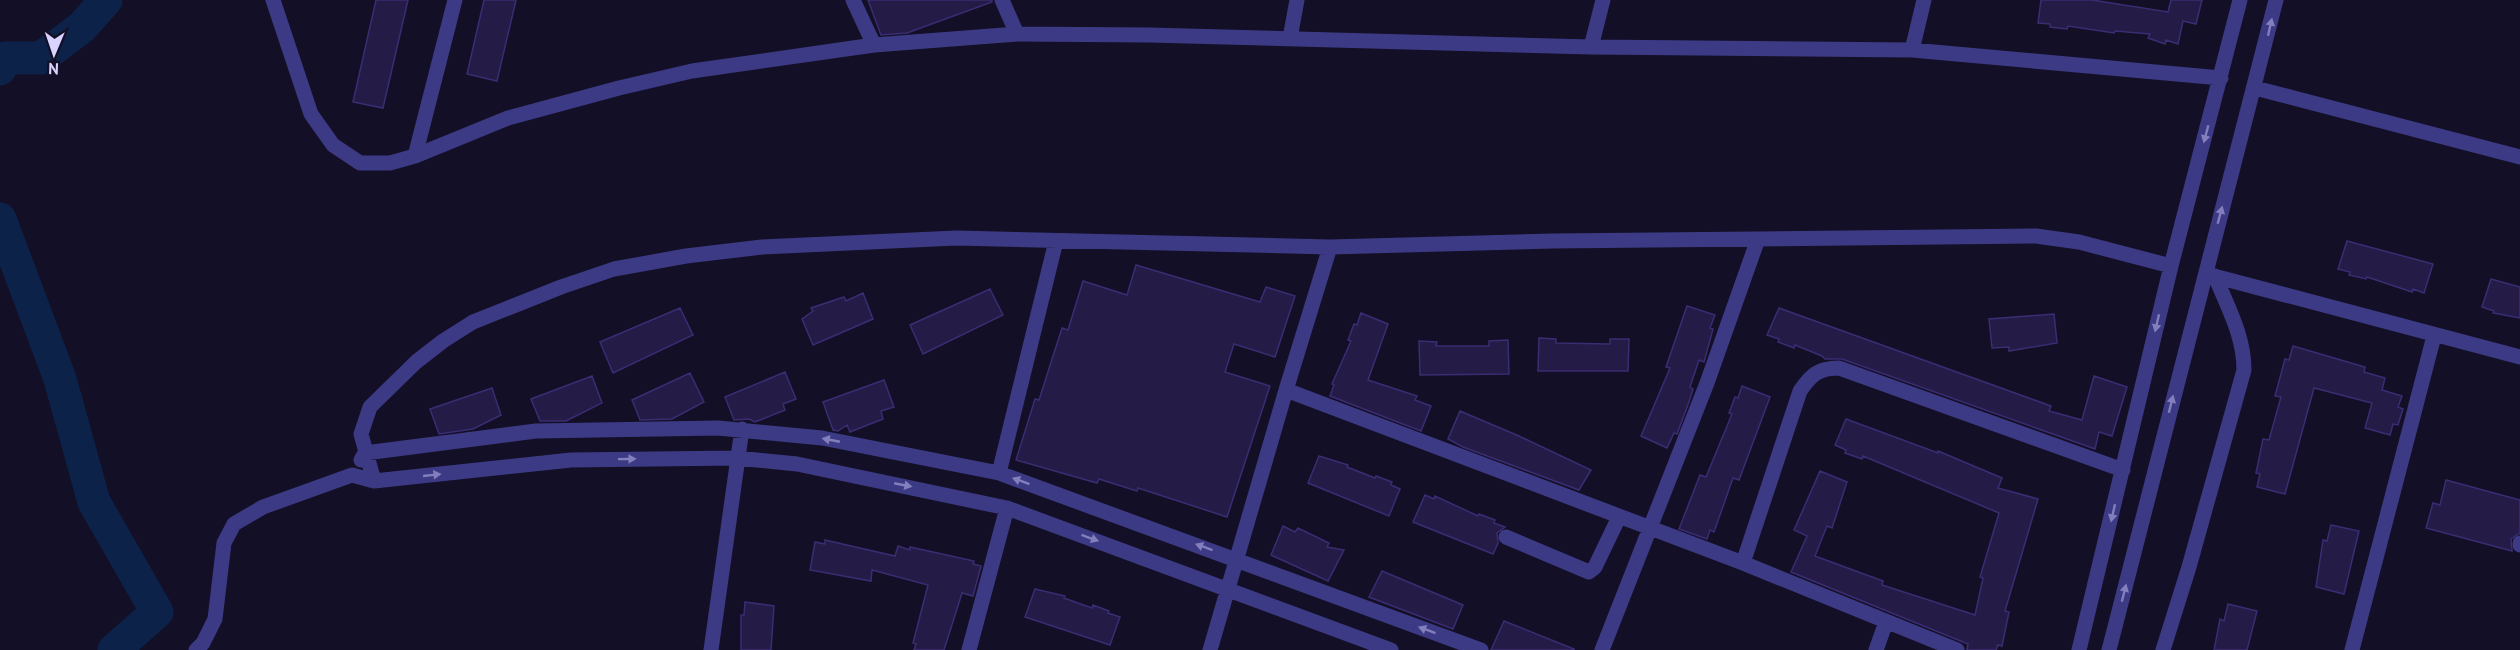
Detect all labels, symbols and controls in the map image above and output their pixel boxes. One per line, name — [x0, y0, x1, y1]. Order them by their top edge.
one-way arrow — [2266, 17, 2275, 36]
north arrow — [24, 24, 84, 84]
text: N — [48, 59, 59, 79]
one-way arrow — [2201, 125, 2210, 143]
one-way arrow — [2216, 206, 2225, 224]
one-way arrow — [2152, 314, 2162, 333]
one-way arrow — [2167, 395, 2177, 413]
one-way arrow — [821, 435, 840, 444]
one-way arrow — [617, 454, 636, 464]
one-way arrow — [423, 470, 442, 480]
one-way arrow — [1012, 476, 1030, 486]
one-way arrow — [894, 481, 913, 490]
one-way arrow — [2108, 504, 2117, 523]
one-way arrow — [1081, 534, 1099, 544]
one-way arrow — [1195, 542, 1213, 552]
one-way arrow — [2119, 584, 2129, 602]
one-way arrow — [1417, 624, 1435, 634]

